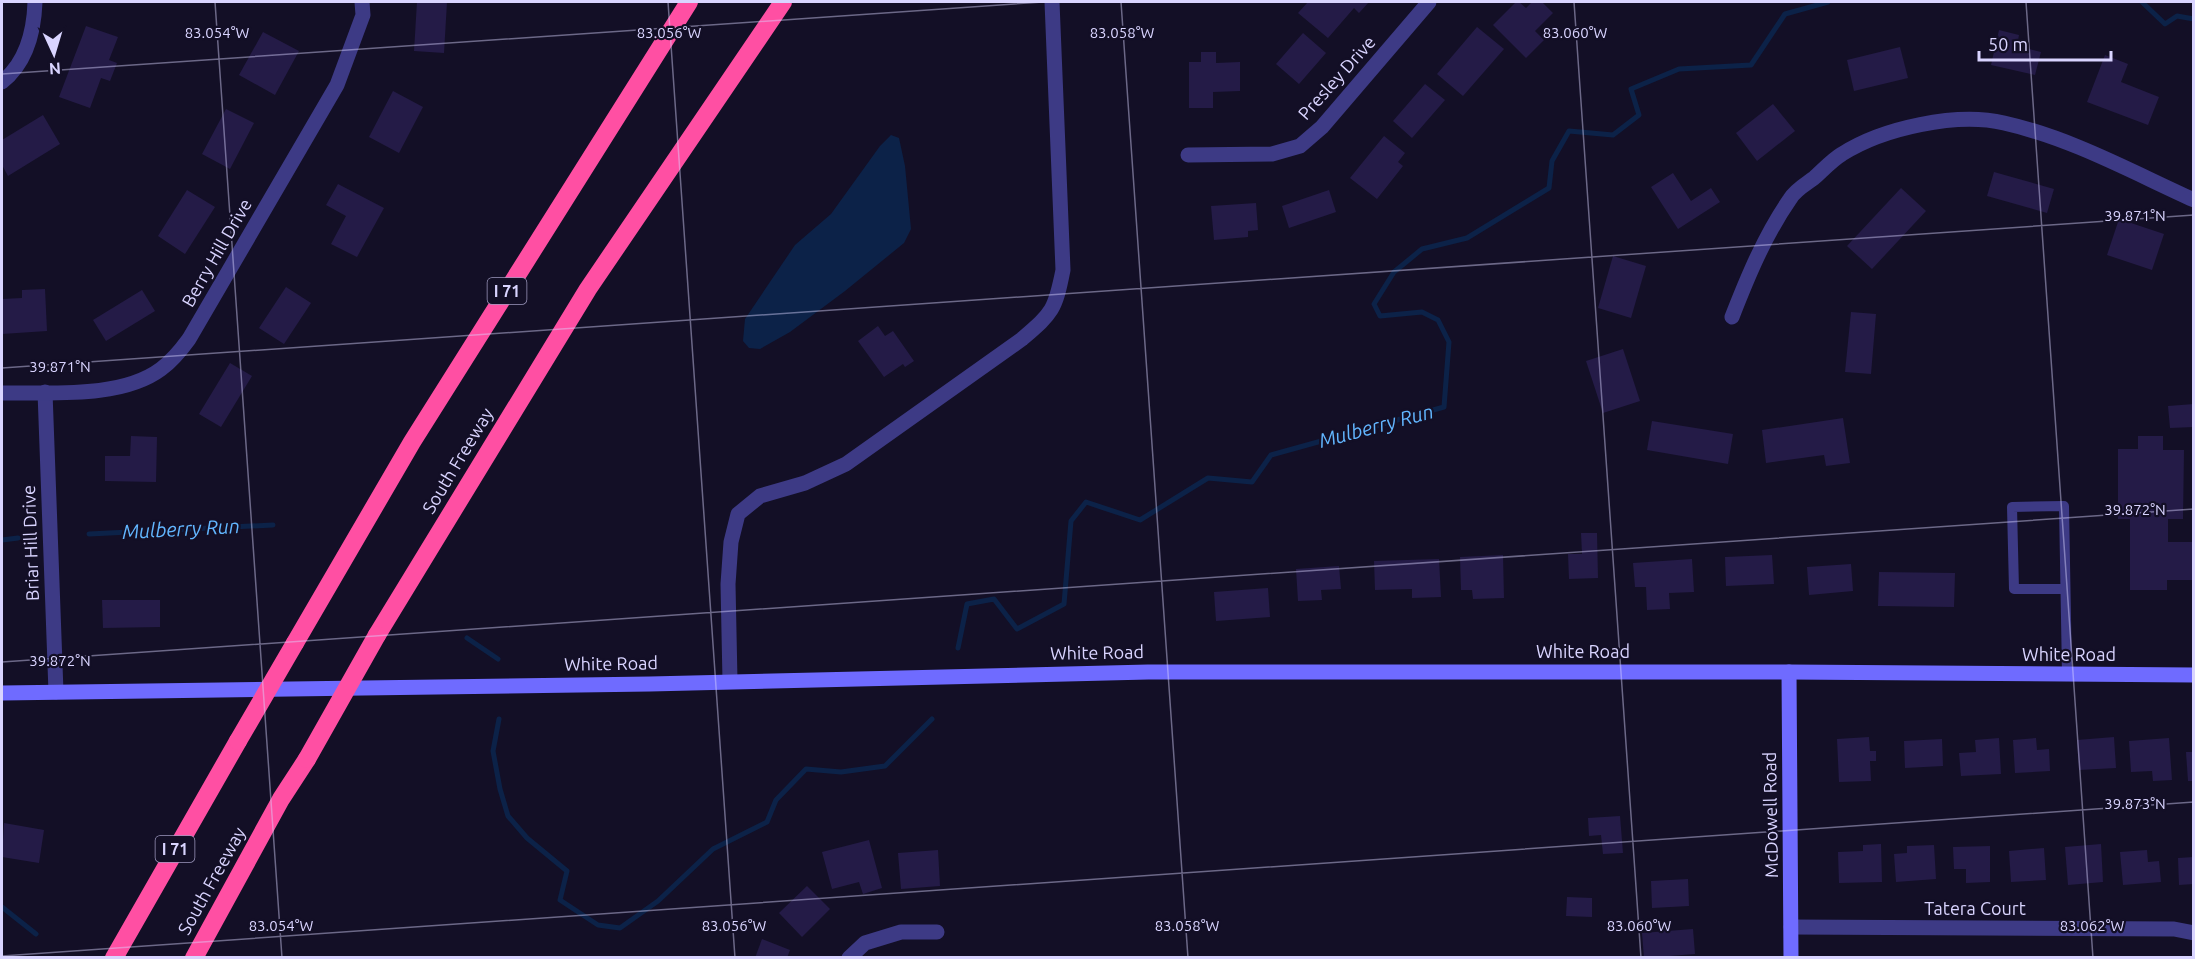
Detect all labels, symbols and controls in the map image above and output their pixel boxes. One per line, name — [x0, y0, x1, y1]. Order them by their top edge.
north arrow — [24, 24, 84, 84]
text: 83.054°W — [185, 24, 249, 41]
text: 83.056°W — [637, 24, 701, 41]
text: 83.058°W — [1090, 24, 1154, 41]
text: 83.060°W — [1543, 24, 1607, 41]
scale bar — [1979, 24, 2111, 62]
street label: Presley Drive — [1294, 32, 1379, 123]
text: 50 m — [1988, 34, 2028, 54]
text: N — [48, 60, 62, 78]
street label: Berry Hill Drive — [177, 195, 255, 310]
text: 39.871°N — [2104, 207, 2166, 224]
road number: I 71 — [488, 278, 526, 304]
text: 39.871°N — [29, 358, 91, 375]
water label: Mulberry Run — [1316, 399, 1436, 452]
street label: South Freeway — [418, 404, 497, 517]
street label: Briar Hill Drive — [18, 485, 42, 601]
text: 39.872°N — [2104, 501, 2166, 518]
water label: Mulberry Run — [122, 514, 240, 543]
street label: White Road — [1050, 641, 1144, 663]
street label: White Road — [1536, 641, 1630, 661]
street label: White Road — [2022, 644, 2116, 664]
text: 39.872°N — [29, 652, 91, 669]
street label: White Road — [564, 652, 658, 674]
street label: McDowell Road — [1759, 752, 1781, 878]
text: 39.873°N — [2104, 795, 2166, 812]
street label: South Freeway — [173, 823, 249, 938]
road number: I 71 — [156, 836, 195, 862]
street label: Tatera Court — [1924, 898, 2026, 918]
text: 83.054°W — [249, 917, 313, 934]
text: 83.056°W — [702, 917, 766, 934]
text: 83.058°W — [1155, 917, 1219, 934]
text: 83.060°W — [1607, 917, 1671, 934]
text: 83.062°W — [2060, 917, 2124, 934]

